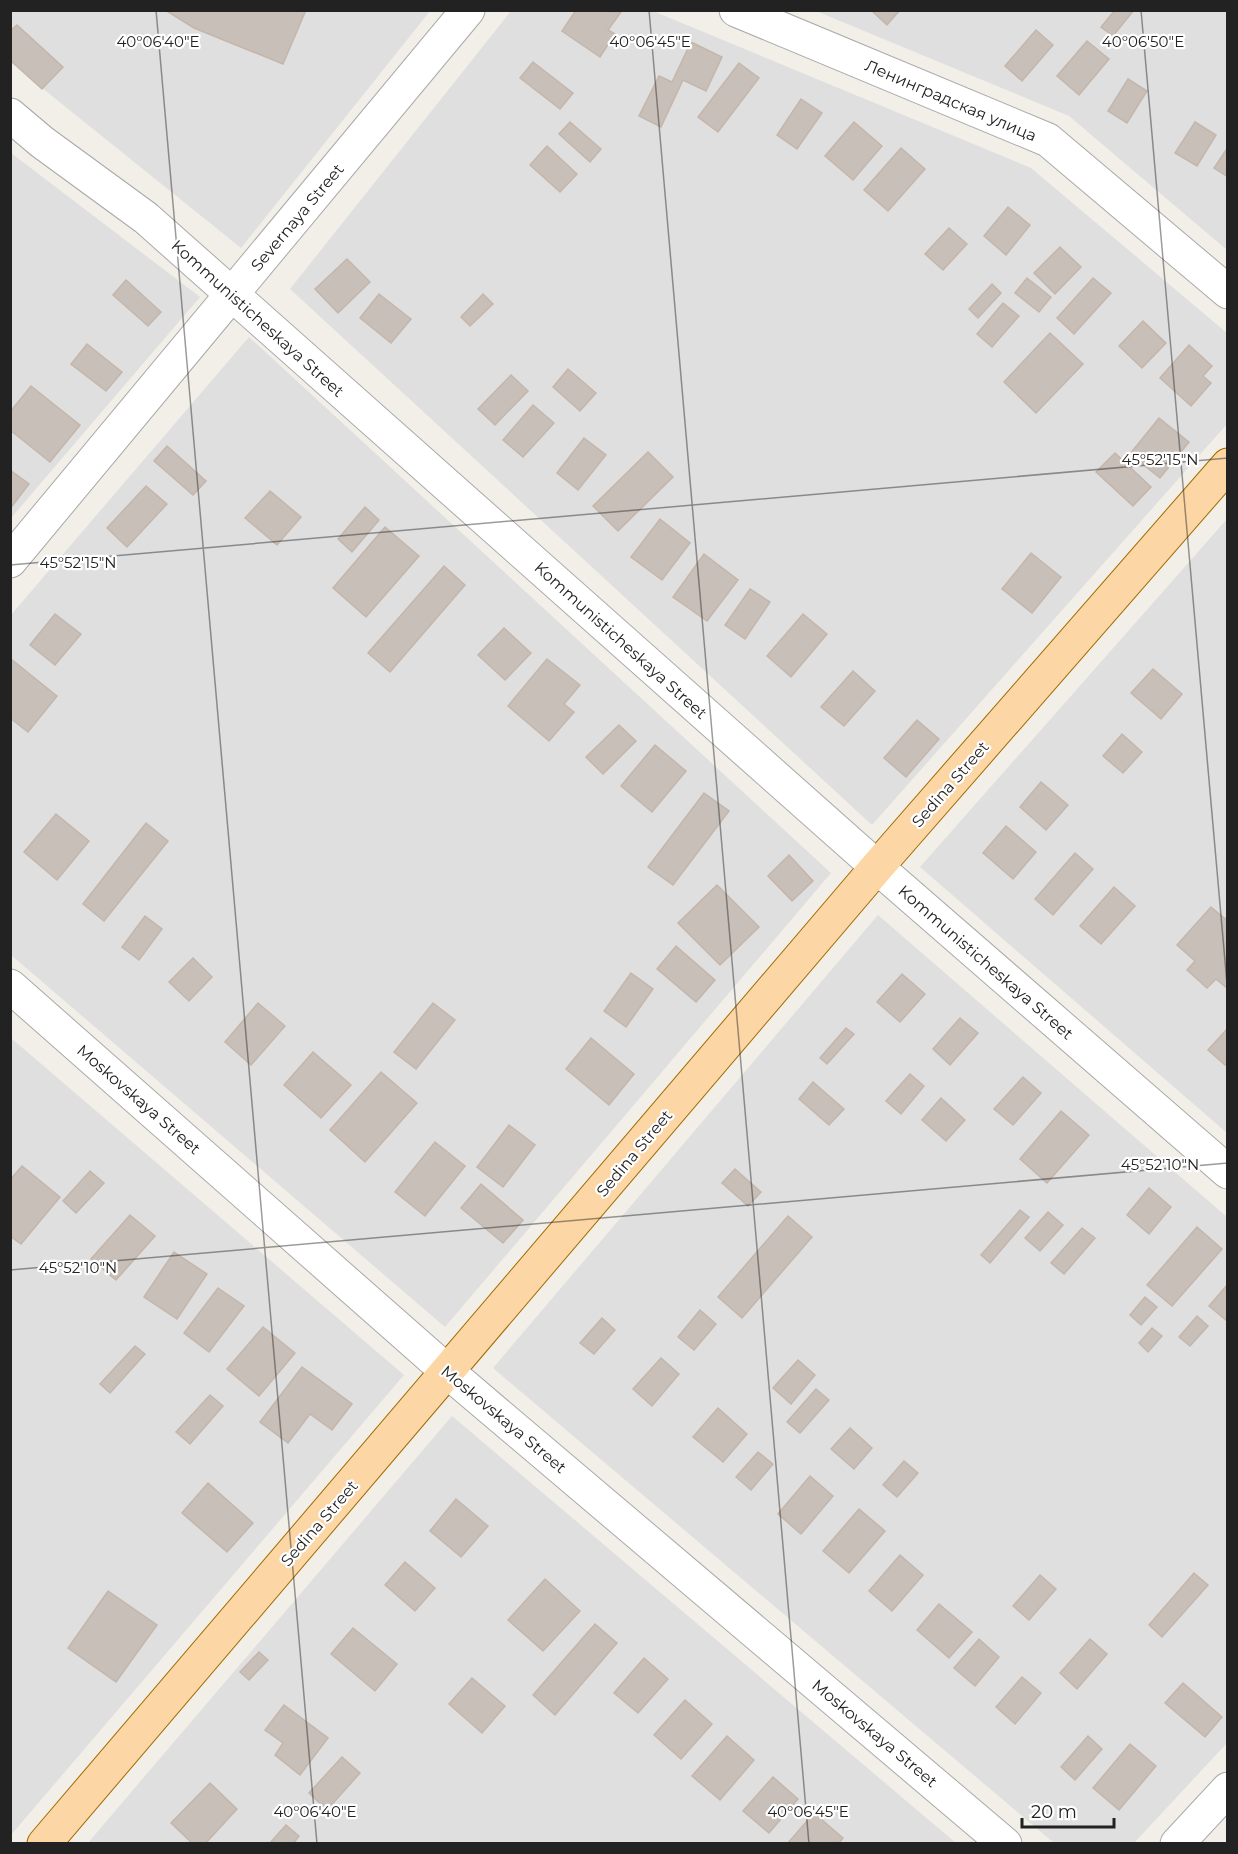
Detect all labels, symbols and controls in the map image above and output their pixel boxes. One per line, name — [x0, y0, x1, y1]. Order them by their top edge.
text: 40°06'40"E — [116, 32, 200, 51]
text: 40°06'45"E — [609, 32, 691, 51]
text: 40°06'50"E — [1102, 32, 1184, 51]
street label: Ленинградская улица — [862, 56, 1039, 145]
street label: Severnaya Street — [247, 159, 348, 275]
street label: Kommunisticheskaya Street — [168, 236, 348, 401]
text: 45°52'15"N — [1122, 450, 1198, 469]
text: 45°52'15"N — [40, 553, 116, 572]
street label: Kommunisticheskaya Street — [531, 558, 711, 723]
street label: Sedina Street — [908, 737, 993, 831]
street label: Kommunisticheskaya Street — [894, 881, 1077, 1044]
street label: Moskovskaya Street — [73, 1041, 205, 1159]
street label: Sedina Street — [593, 1106, 677, 1201]
text: 45°52'10"N — [1121, 1155, 1199, 1174]
text: 45°52'10"N — [39, 1258, 117, 1277]
street label: Moskovskaya Street — [437, 1362, 570, 1478]
street label: Sedina Street — [277, 1476, 362, 1570]
street label: Moskovskaya Street — [808, 1676, 941, 1792]
scale bar — [1022, 1791, 1114, 1829]
text: 20 m — [1031, 1801, 1077, 1823]
text: 40°06'40"E — [273, 1802, 357, 1821]
text: 40°06'45"E — [767, 1802, 849, 1821]

